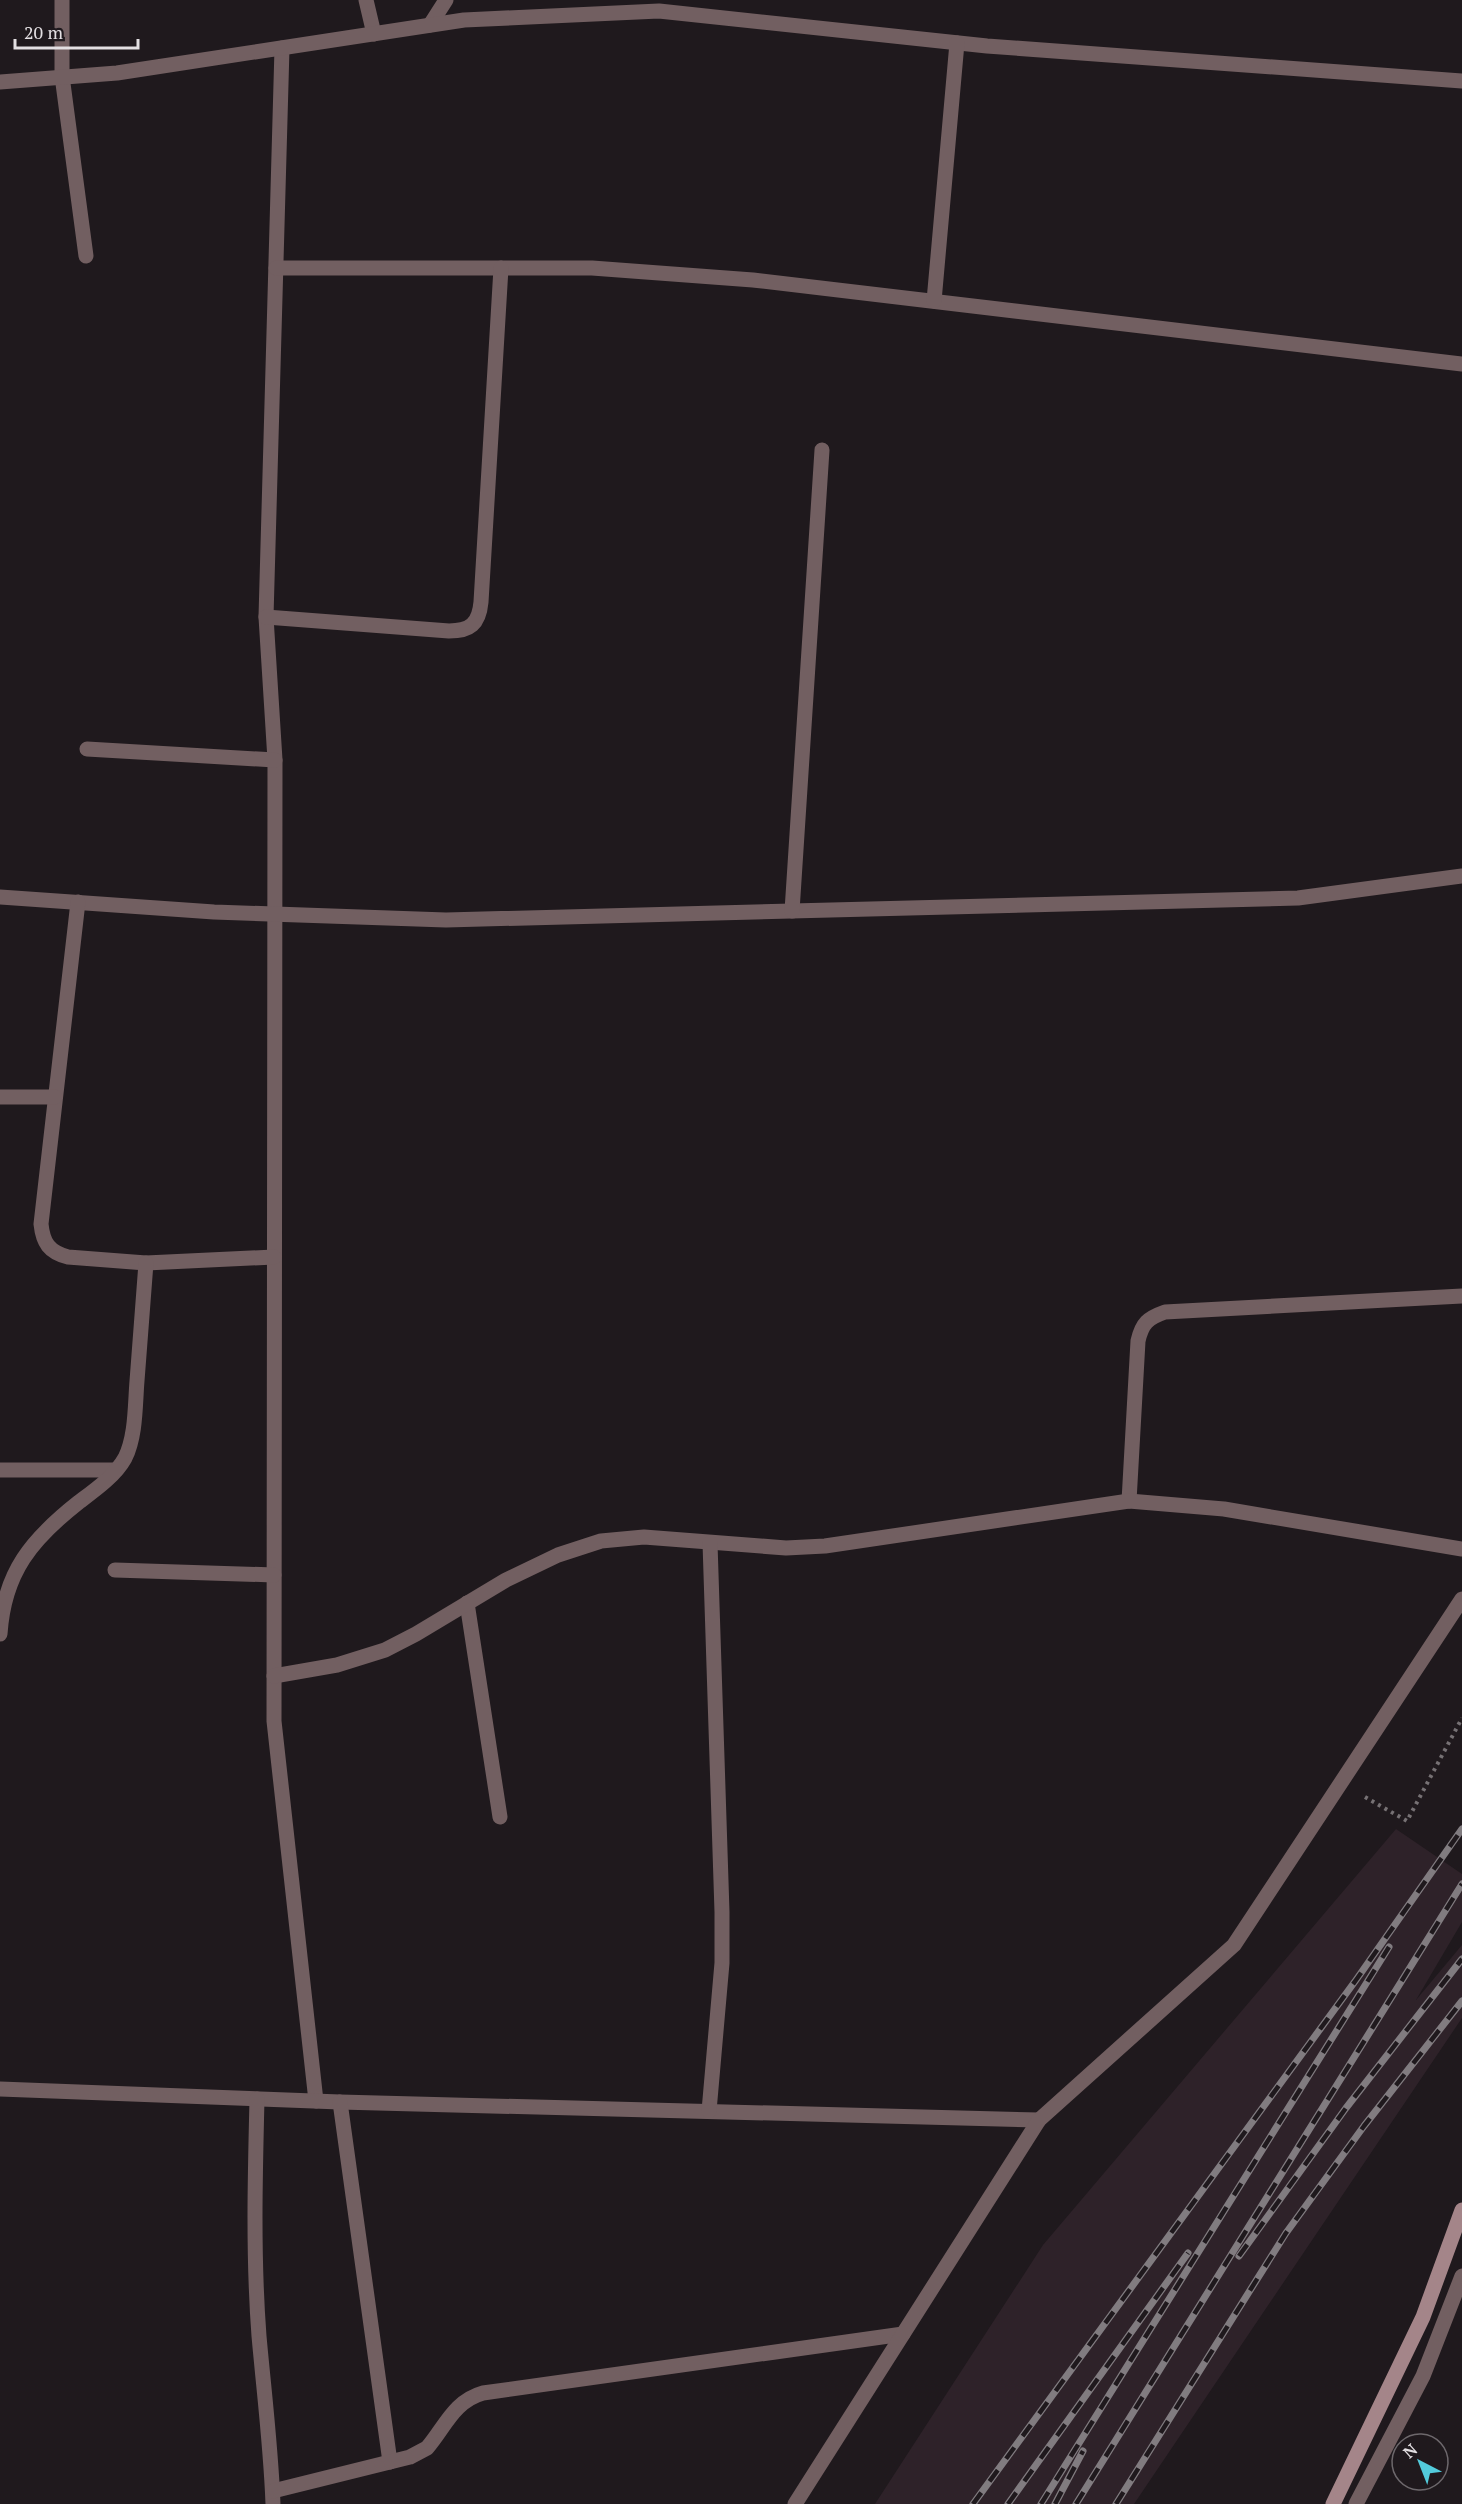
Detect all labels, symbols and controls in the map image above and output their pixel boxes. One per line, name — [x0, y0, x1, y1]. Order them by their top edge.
scale bar — [15, 12, 138, 50]
text: 20 m — [24, 20, 64, 44]
north arrow — [1390, 2432, 1450, 2492]
text: N — [1398, 2439, 1422, 2463]

